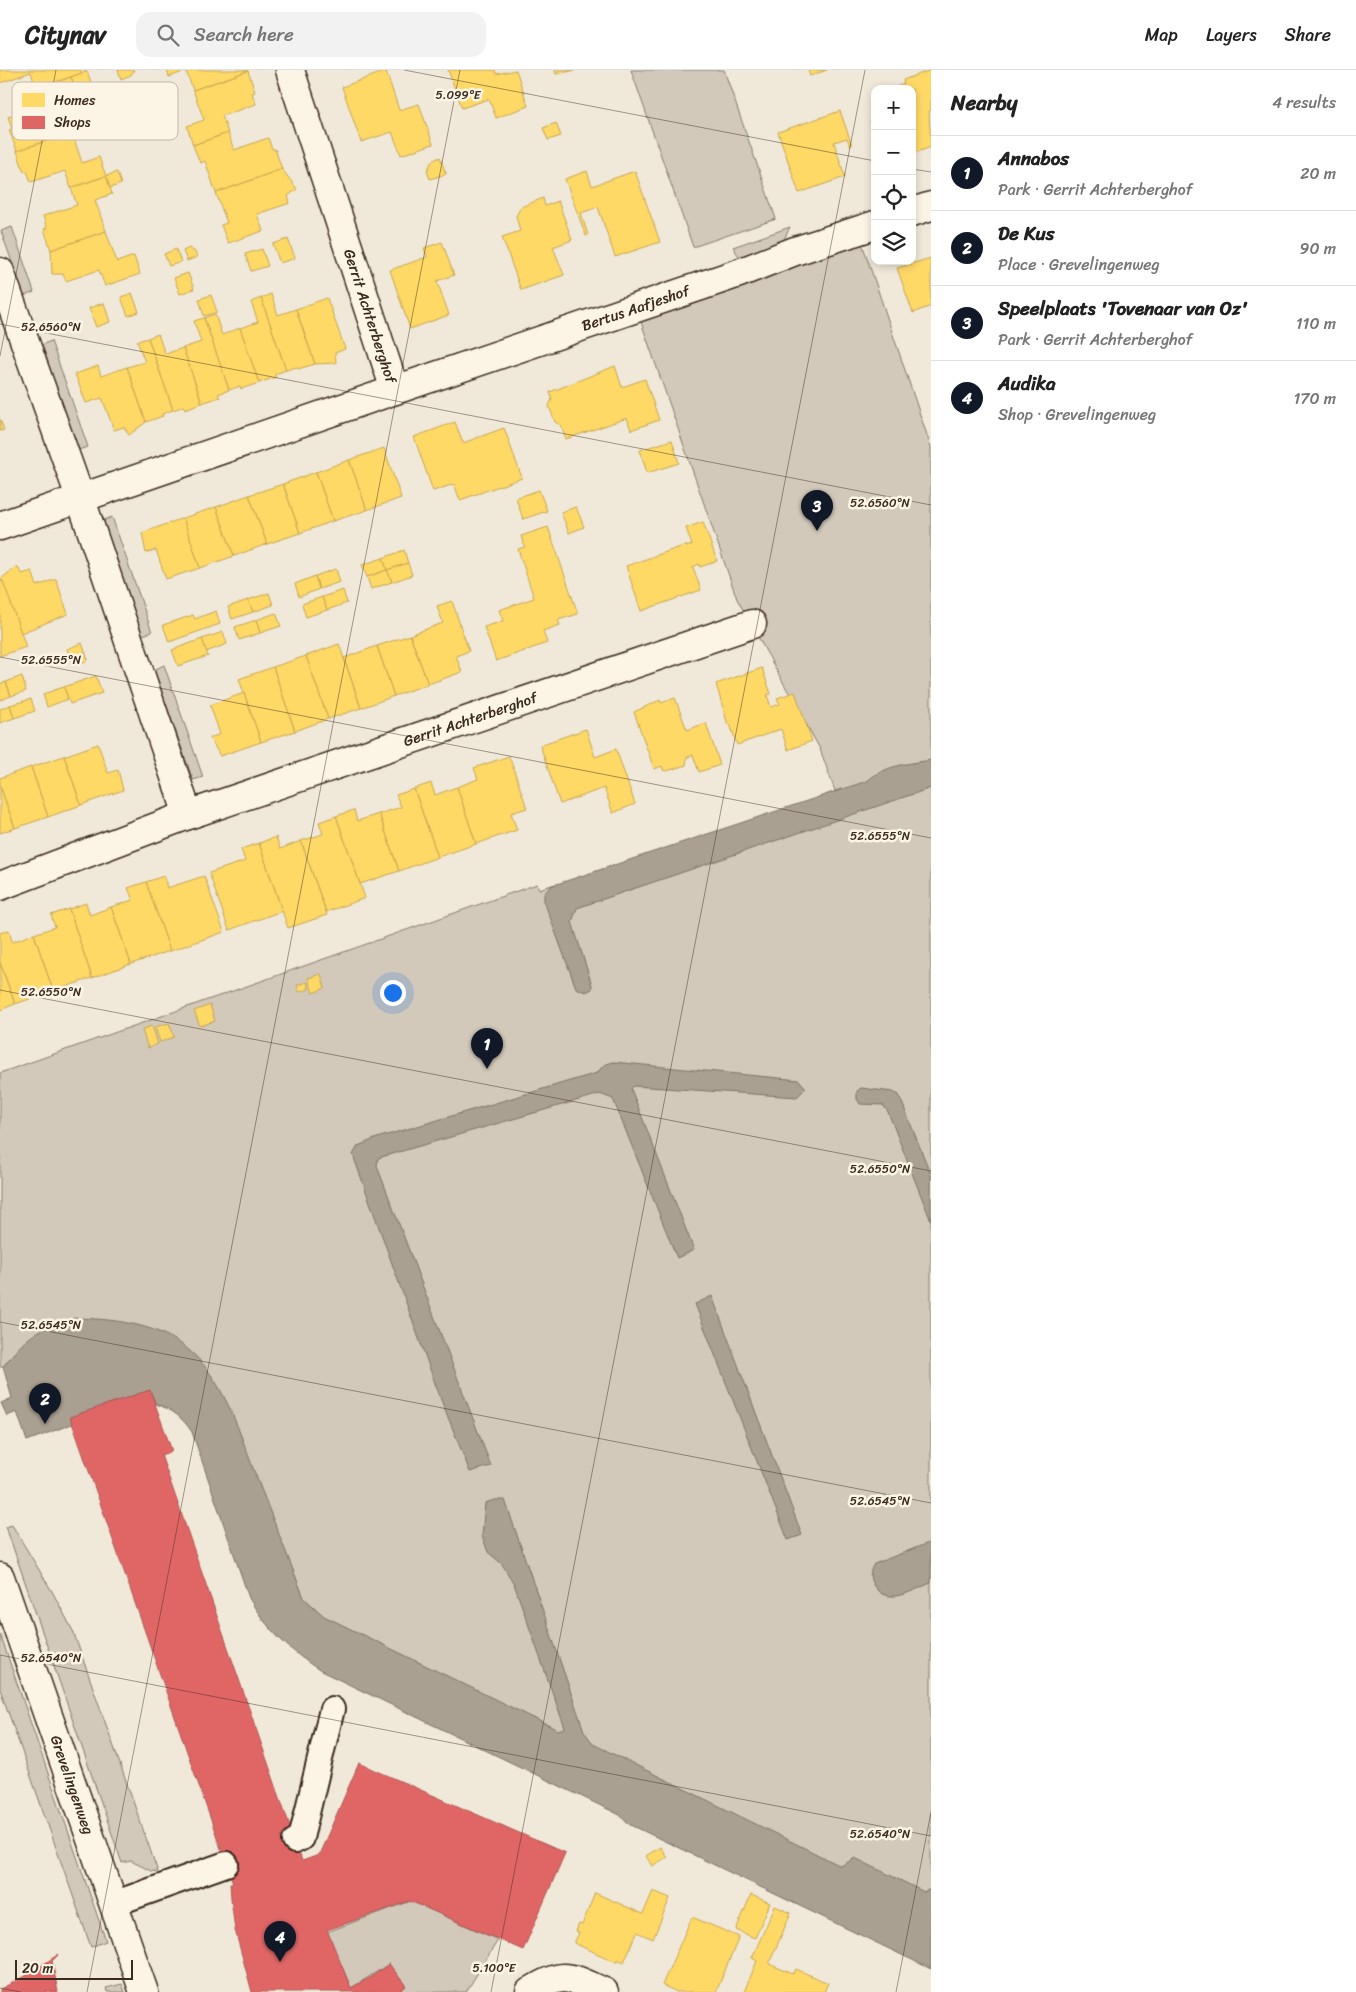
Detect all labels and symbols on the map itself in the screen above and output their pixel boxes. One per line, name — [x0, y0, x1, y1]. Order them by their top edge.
legend — [12, 82, 178, 140]
text: 5.099°E — [435, 84, 482, 106]
text: Homes — [54, 88, 96, 113]
text: Shops — [54, 110, 91, 135]
street label: Gerrit Achterberghof — [336, 246, 404, 388]
street label: Bertus Aafjeshof — [578, 277, 694, 339]
text: 52.6560°N — [21, 316, 82, 338]
pin: 3 — [801, 490, 833, 531]
text: 52.6560°N — [850, 492, 911, 514]
text: 52.6555°N — [21, 649, 82, 671]
street label: Gerrit Achterberghof — [400, 684, 542, 754]
text: 52.6555°N — [850, 825, 911, 847]
your location — [380, 980, 406, 1006]
text: 52.6550°N — [21, 981, 82, 1003]
pin: 1 — [471, 1028, 503, 1069]
text: 52.6550°N — [850, 1158, 911, 1180]
text: 52.6545°N — [21, 1314, 82, 1336]
pin: 2 — [29, 1383, 61, 1424]
text: 52.6545°N — [850, 1490, 911, 1512]
text: 52.6540°N — [21, 1647, 82, 1669]
street label: Grevelingenweg — [43, 1732, 102, 1838]
text: 52.6540°N — [850, 1823, 911, 1845]
pin: 4 — [264, 1921, 296, 1962]
scale bar — [15, 1957, 132, 1980]
text: 5.100°E — [472, 1957, 517, 1979]

